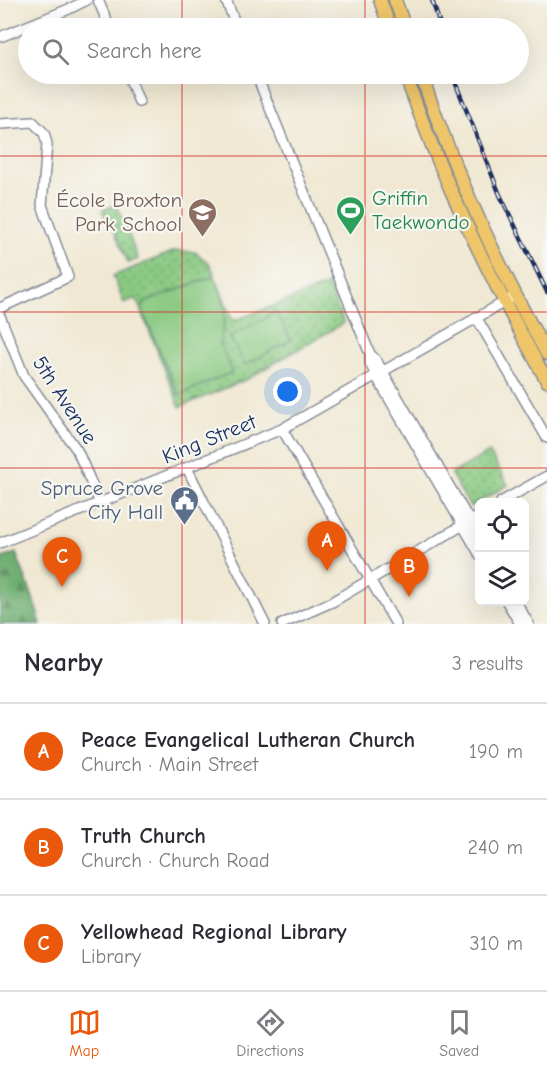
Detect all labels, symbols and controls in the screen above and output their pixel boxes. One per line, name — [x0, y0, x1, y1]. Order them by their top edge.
search box — [18, 18, 529, 84]
icon: search — [39, 35, 72, 68]
text: Search here — [87, 38, 202, 64]
place label: Griffin Taekwondo — [372, 186, 470, 234]
place label: École Broxton Park School — [56, 188, 182, 236]
sports icon: Griffin Taekwondo — [335, 194, 367, 236]
school or university icon: École Broxton Park School — [187, 196, 219, 238]
street label: 5th Avenue — [28, 352, 102, 448]
your location — [273, 377, 302, 406]
street label: King Street — [159, 409, 260, 469]
place label: Spruce Grove City Hall — [41, 476, 163, 524]
public building icon: Spruce Grove City Hall — [168, 484, 200, 526]
map controls — [475, 498, 529, 606]
button: locate — [475, 498, 529, 552]
pin: A — [308, 522, 346, 571]
pin: C — [42, 538, 82, 587]
pin: B — [390, 548, 428, 597]
button: layers — [475, 552, 529, 606]
text: Nearby — [24, 648, 103, 678]
text: 3 results — [452, 652, 523, 675]
text: Peace Evangelical Lutheran Church — [81, 727, 415, 753]
text: A — [38, 740, 49, 763]
text: 190 m — [469, 740, 523, 763]
text: Church · Main Street — [81, 753, 258, 776]
text: Truth Church — [81, 823, 206, 849]
text: B — [37, 836, 50, 859]
text: 240 m — [468, 836, 523, 859]
text: Church · Church Road — [81, 849, 270, 872]
text: Yellowhead Regional Library — [81, 919, 347, 945]
text: C — [37, 932, 50, 955]
text: 310 m — [470, 932, 523, 955]
text: Library — [81, 945, 141, 968]
tab: Map — [68, 1006, 101, 1060]
tab: Directions — [236, 1006, 304, 1060]
tab: Saved — [439, 1006, 479, 1060]

